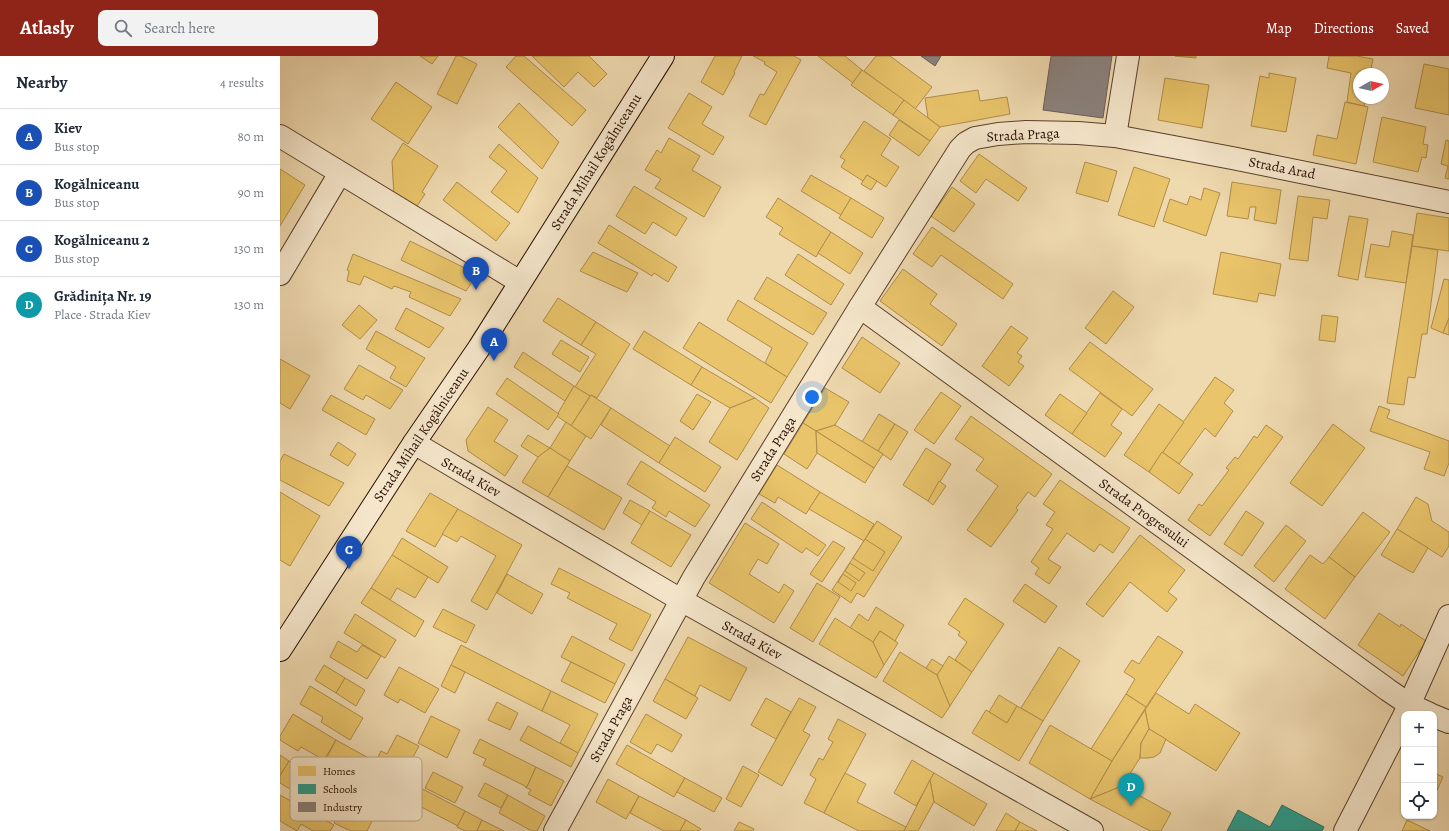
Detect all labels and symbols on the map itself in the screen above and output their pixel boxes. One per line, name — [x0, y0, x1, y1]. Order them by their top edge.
north arrow — [1353, 68, 1389, 104]
street label: Strada Mihail Kogălniceanu — [546, 90, 646, 234]
street label: Strada Praga — [986, 124, 1061, 146]
street label: Strada Arad — [1247, 152, 1318, 184]
pin: B — [463, 257, 489, 290]
pin: A — [481, 328, 507, 361]
street label: Strada Mihail Kogălniceanu — [369, 364, 473, 506]
your location — [802, 387, 822, 407]
street label: Strada Praga — [746, 412, 801, 485]
street label: Strada Kiev — [438, 452, 505, 502]
street label: Strada Progresului — [1095, 474, 1193, 552]
pin: C — [336, 536, 362, 569]
street label: Strada Kiev — [719, 616, 786, 665]
street label: Strada Praga — [585, 692, 637, 766]
legend — [290, 757, 422, 821]
text: Homes — [323, 764, 355, 779]
pin: D — [1118, 773, 1144, 806]
text: Schools — [323, 782, 357, 797]
text: Industry — [323, 800, 362, 815]

